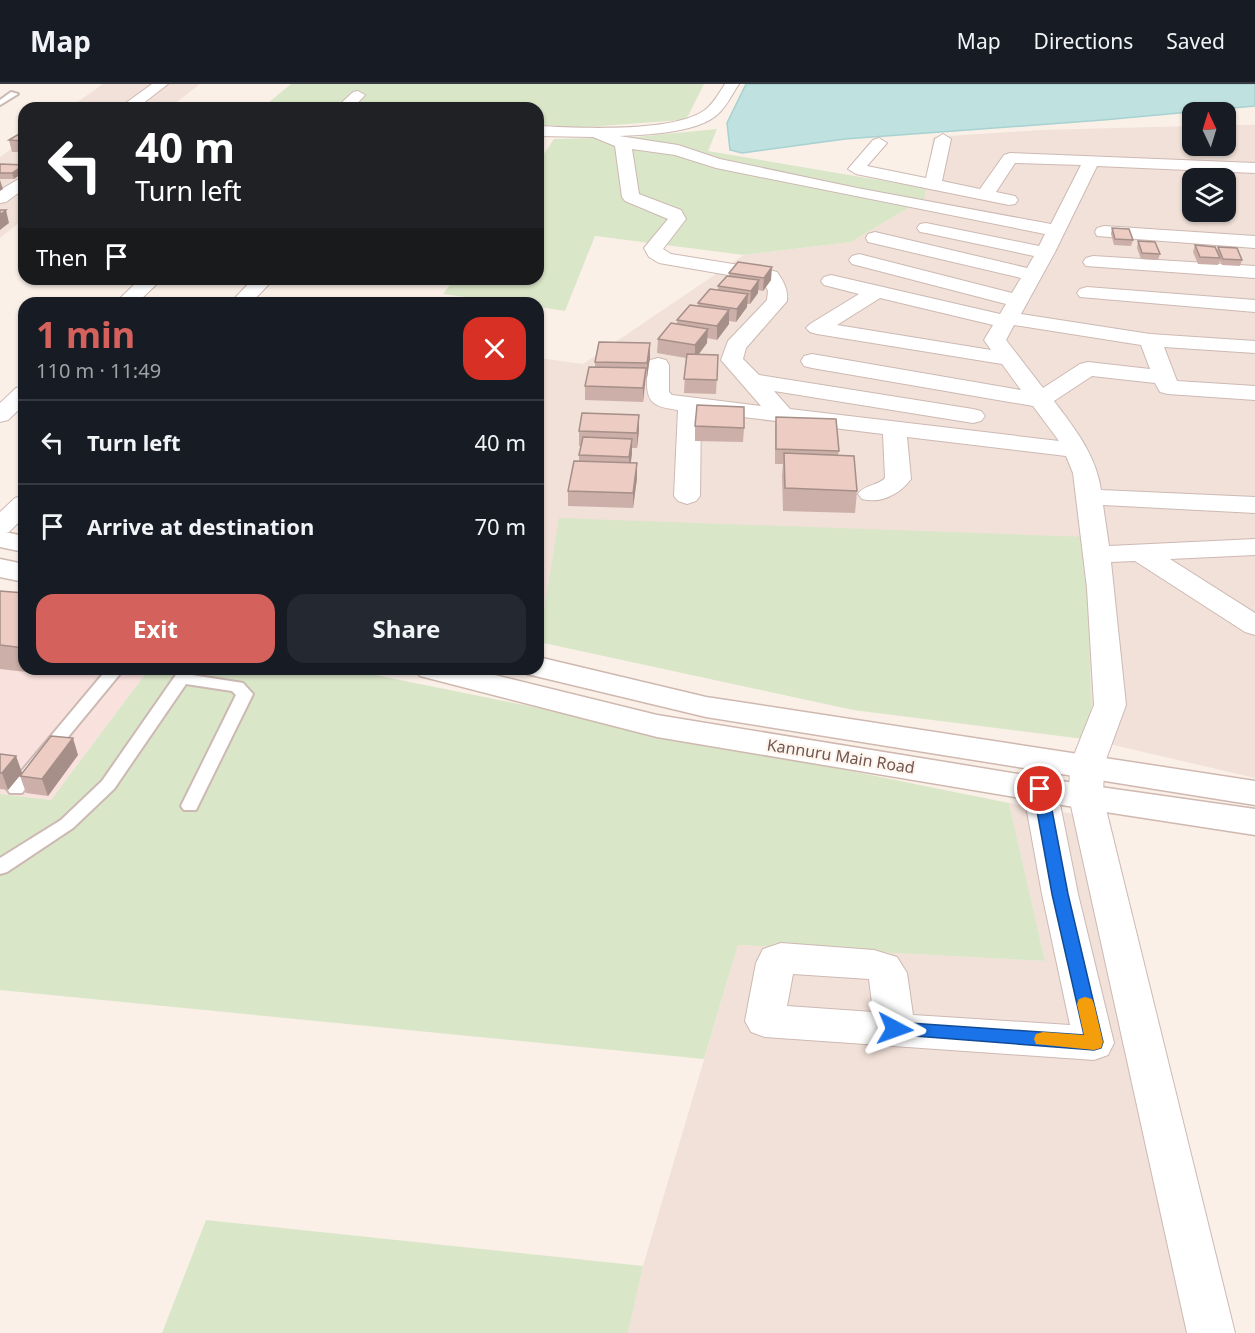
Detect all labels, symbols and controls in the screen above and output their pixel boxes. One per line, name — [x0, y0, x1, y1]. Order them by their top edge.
text: Map — [30, 22, 91, 60]
text: Map — [957, 27, 1001, 55]
text: Directions — [1034, 27, 1133, 55]
text: Saved — [1166, 27, 1225, 55]
north arrow — [1182, 102, 1236, 156]
map controls — [1182, 102, 1236, 222]
text: 40 m — [135, 118, 235, 175]
icon: left — [36, 126, 114, 204]
button: layers — [1182, 168, 1236, 222]
text: Turn left — [135, 172, 241, 209]
icon: arrive — [100, 240, 133, 273]
text: Then — [36, 242, 88, 272]
text: 1 min — [36, 310, 135, 359]
button: close — [463, 317, 526, 380]
text: 110 m · 11:49 — [36, 357, 161, 384]
icon: left — [36, 426, 69, 459]
text: Turn left — [87, 427, 181, 457]
text: 40 m — [475, 427, 526, 457]
icon: arrive — [36, 510, 69, 543]
text: Arrive at destination — [87, 511, 314, 541]
text: 70 m — [475, 511, 526, 541]
button: Exit — [36, 594, 275, 663]
button: Share — [287, 594, 526, 663]
street label: Kannuru Main Road — [766, 733, 916, 779]
pin — [1014, 763, 1065, 814]
icon: arrive — [1023, 772, 1056, 805]
position arrow — [863, 997, 927, 1061]

